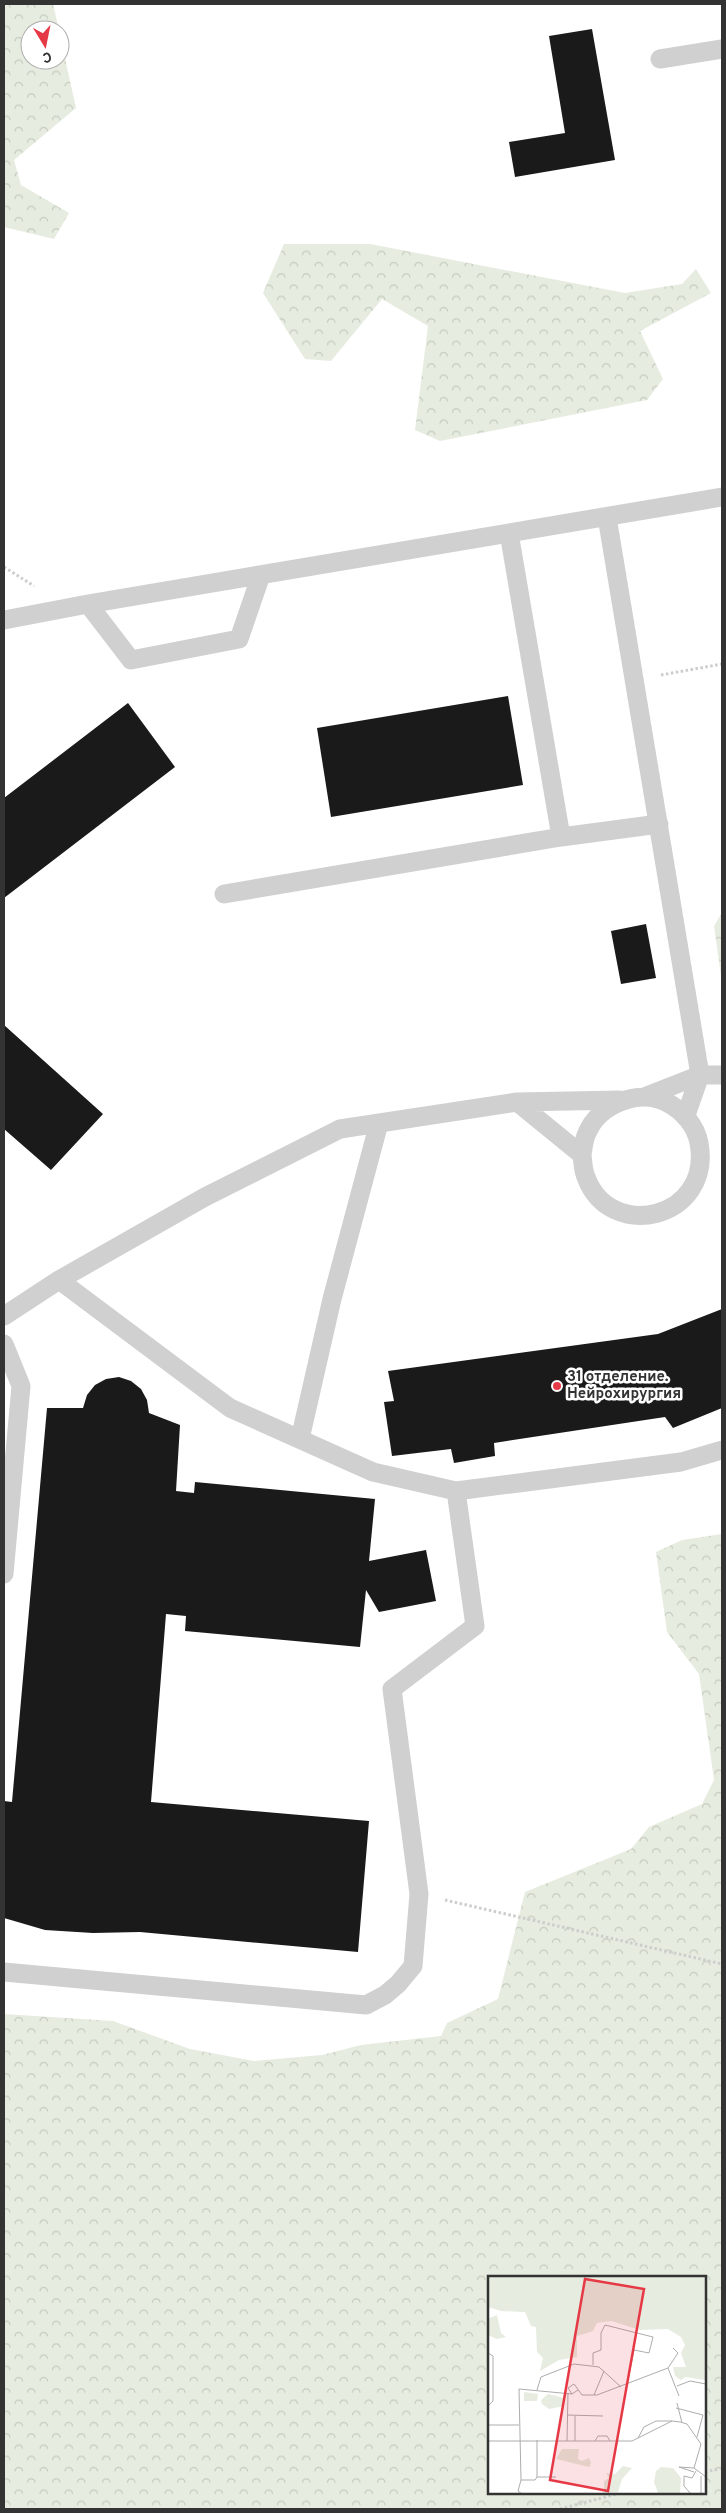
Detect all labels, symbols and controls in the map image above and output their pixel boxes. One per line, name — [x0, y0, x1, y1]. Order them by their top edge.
north arrow — [20, 20, 70, 70]
text: С — [41, 47, 53, 65]
place label: 31 отделение. Нейрохирургия — [567, 1368, 681, 1404]
marker: 31 отделение. Нейрохирургия — [551, 1380, 563, 1392]
inset map — [488, 2276, 706, 2493]

